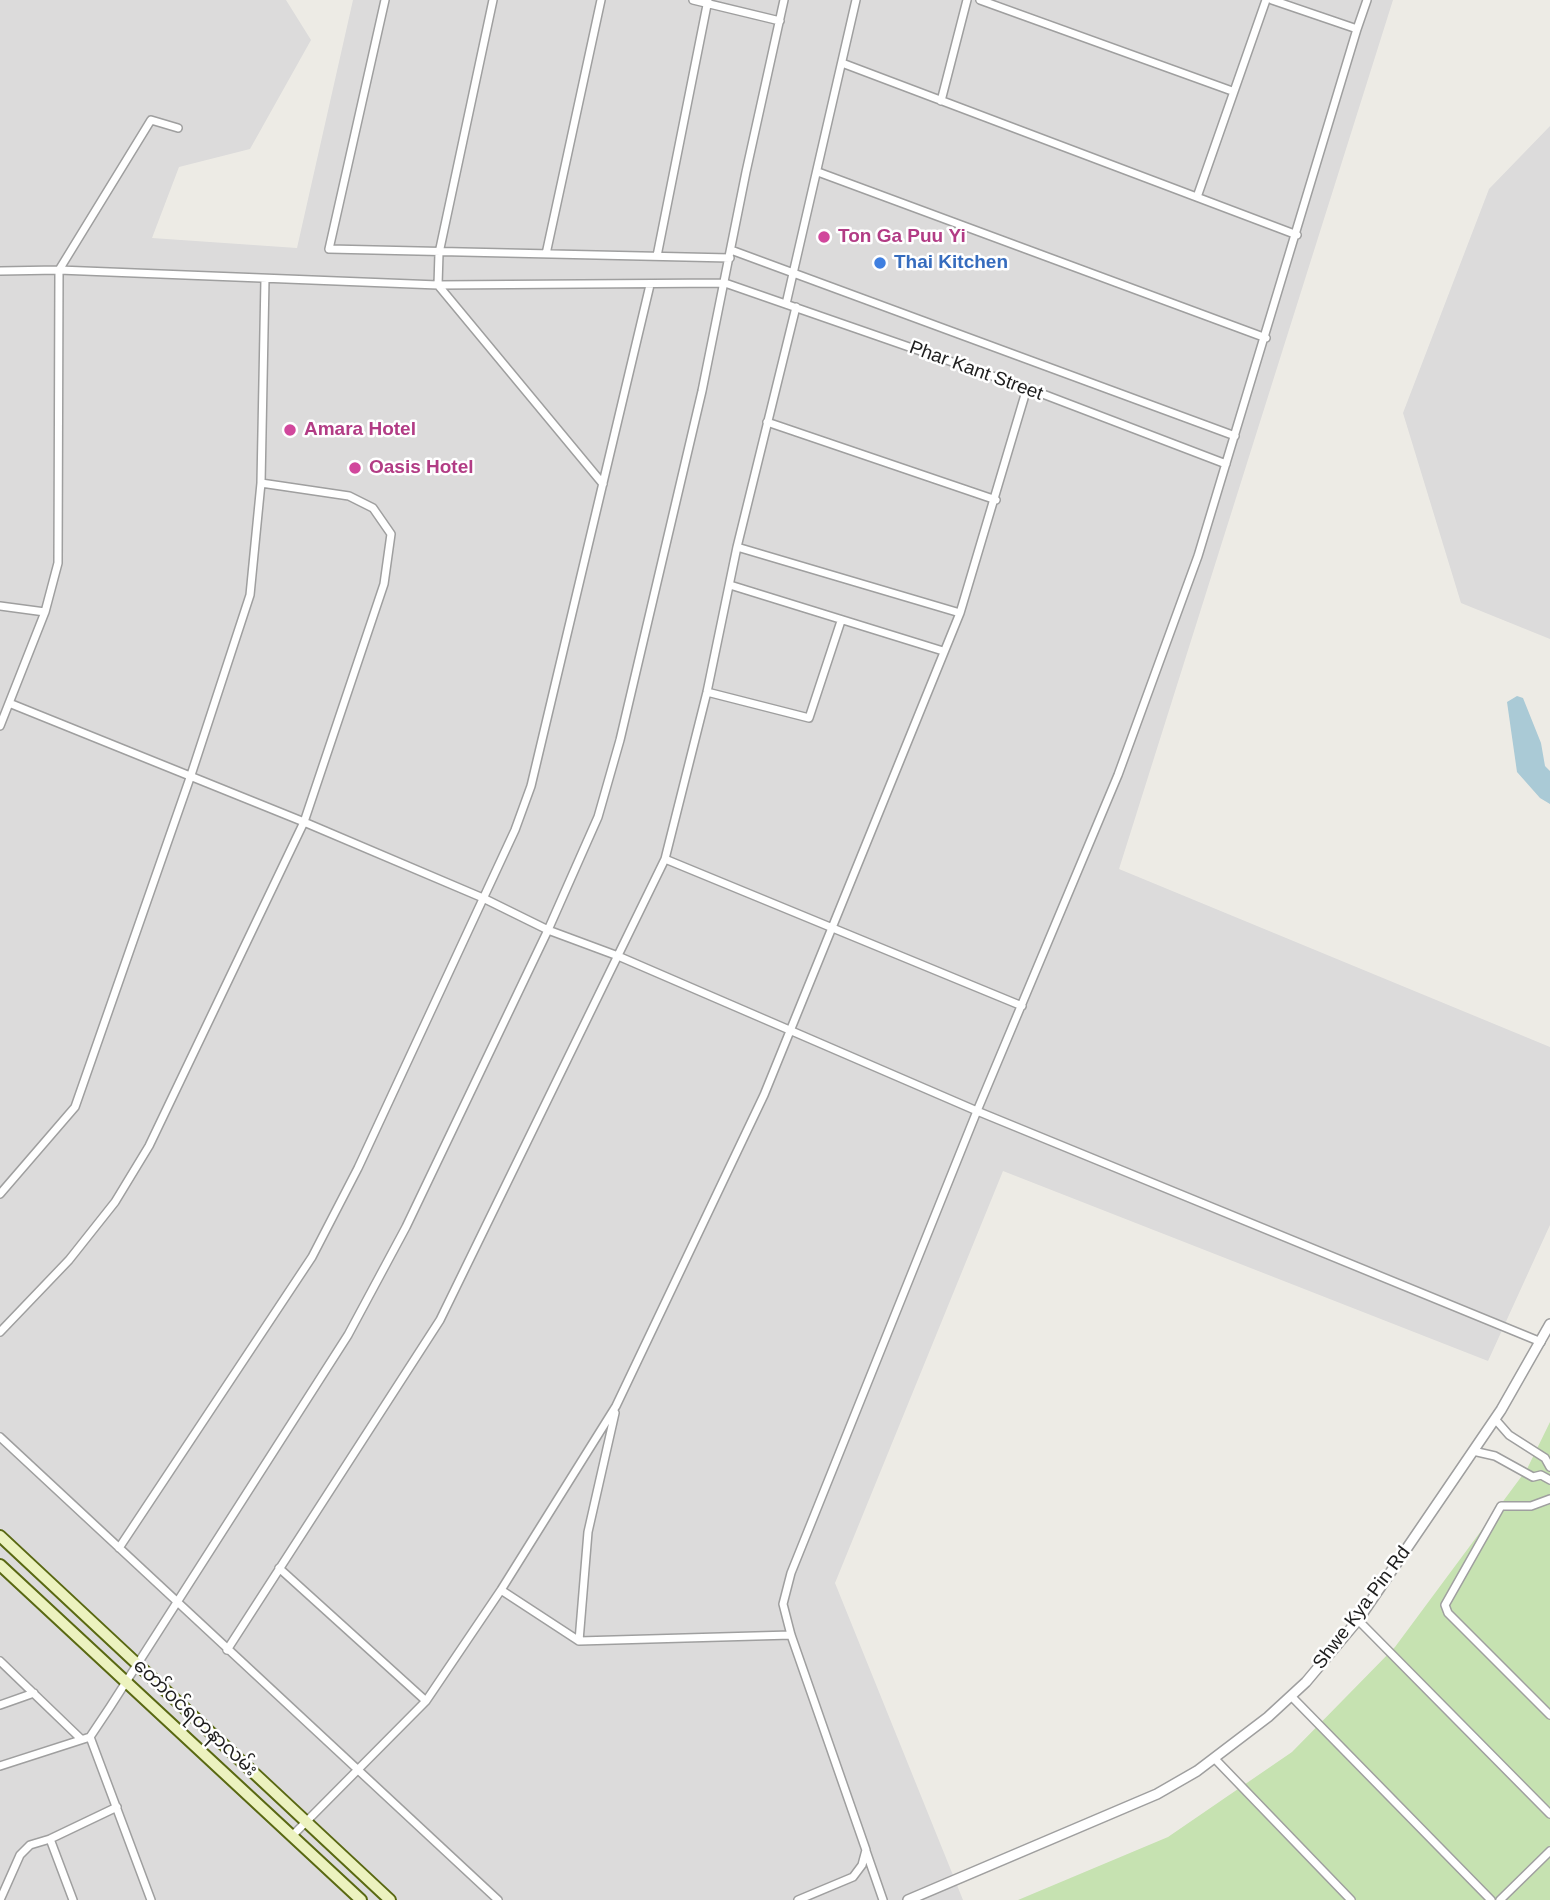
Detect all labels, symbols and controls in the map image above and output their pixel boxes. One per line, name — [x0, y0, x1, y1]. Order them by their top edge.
place label: Ton Ga Puu Yi — [838, 226, 966, 248]
marker: Ton Ga Puu Yi — [816, 229, 832, 245]
place label: Thai Kitchen — [894, 252, 1008, 274]
marker: Thai Kitchen — [872, 255, 888, 271]
street label: Phar Kant Street — [906, 336, 1046, 406]
place label: Amara Hotel — [304, 419, 416, 441]
marker: Amara Hotel — [282, 422, 298, 438]
place label: Oasis Hotel — [369, 457, 474, 479]
marker: Oasis Hotel — [347, 460, 363, 476]
street label: Shwe Kya Pin Rd — [1308, 1542, 1416, 1674]
street label: တော်ဝင်ရတနာလမ်း — [128, 1655, 262, 1781]

